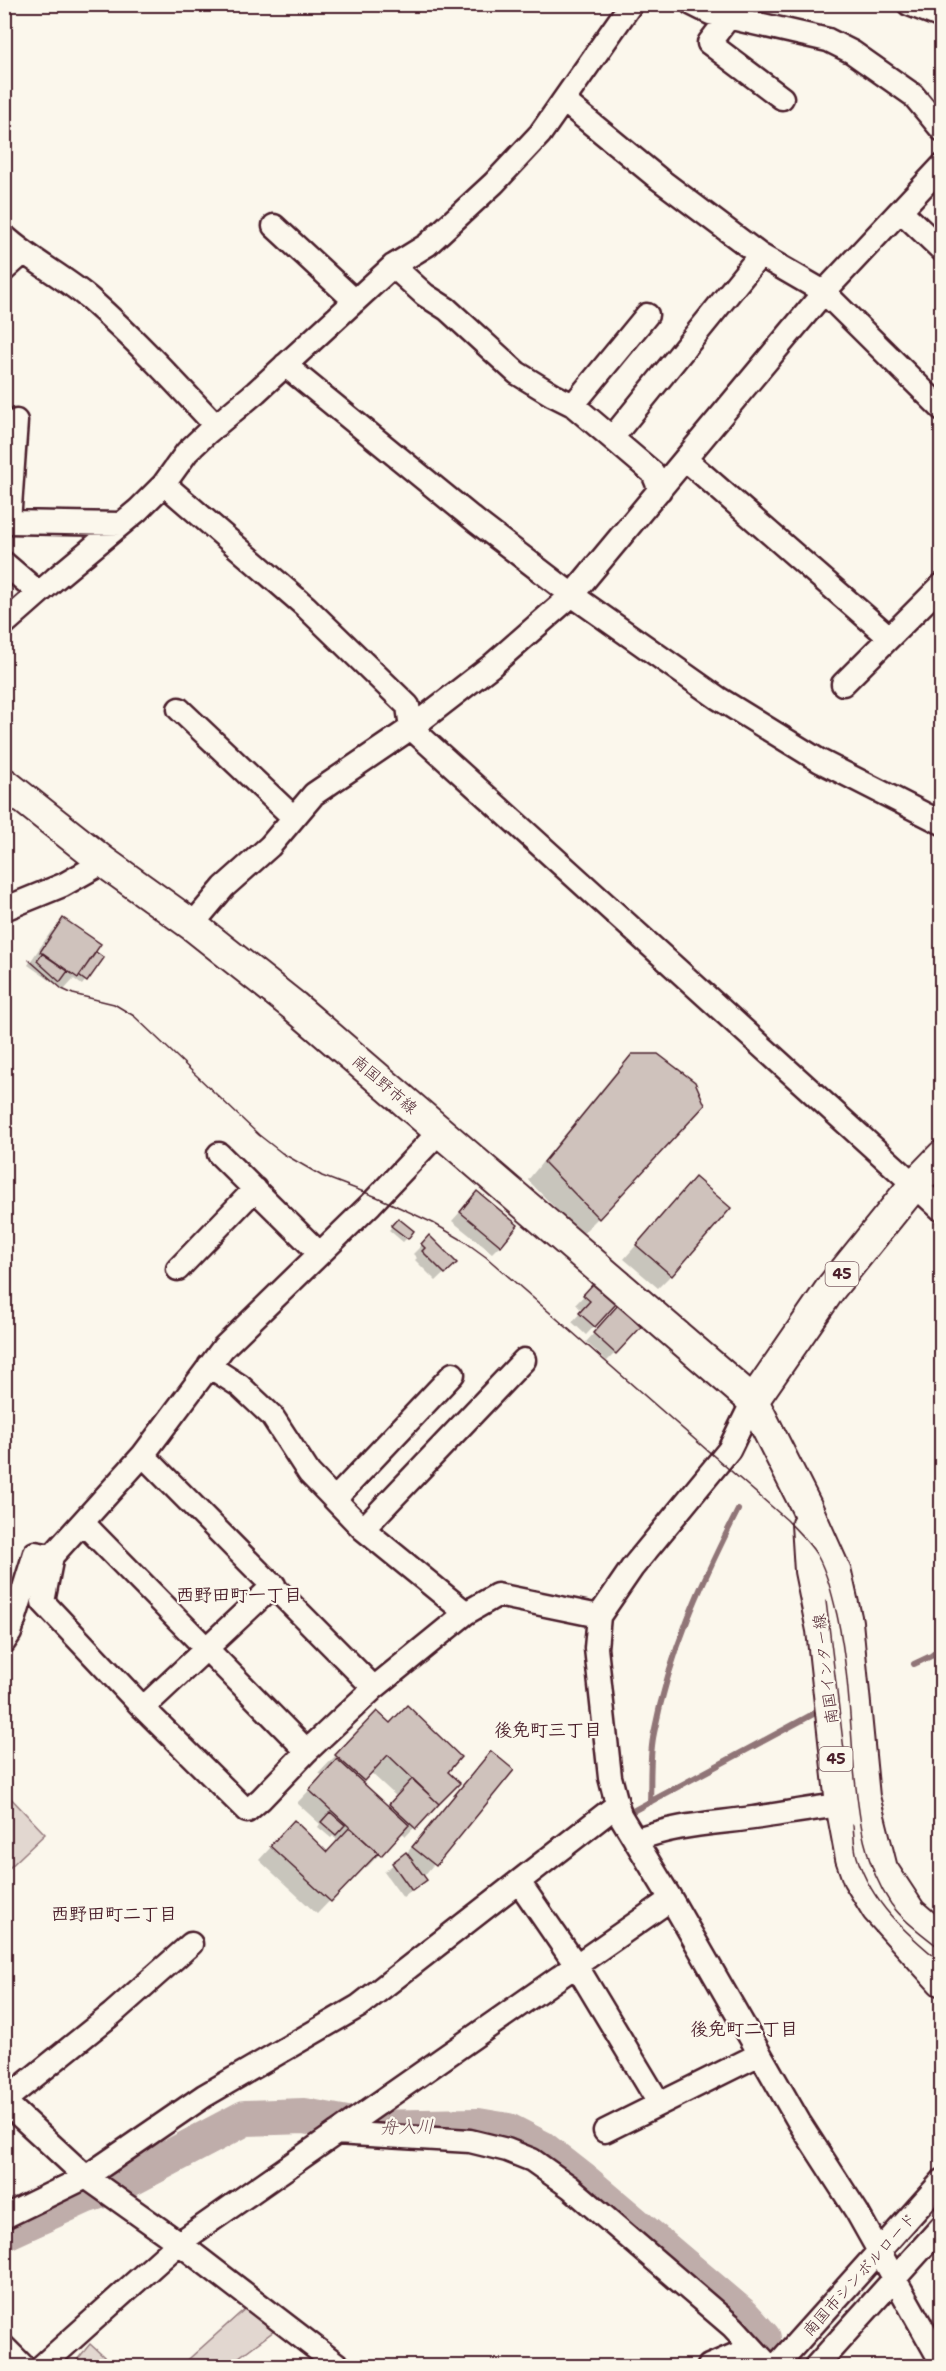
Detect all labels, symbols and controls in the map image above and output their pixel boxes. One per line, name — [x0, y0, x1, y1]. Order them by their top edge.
street label: 南国野市線 — [348, 1050, 422, 1119]
road number: 45 — [826, 1262, 858, 1286]
district label: 西野田町一丁目 — [176, 1583, 302, 1607]
street label: 南国インター線 — [808, 1612, 843, 1725]
district label: 後免町三丁目 — [494, 1718, 602, 1742]
road number: 45 — [820, 1747, 852, 1771]
district label: 西野田町二丁目 — [51, 1902, 177, 1926]
district label: 後免町二丁目 — [690, 2017, 798, 2041]
water label: 舟入川 — [380, 2115, 434, 2139]
street label: 南国市シンボルロード — [798, 2208, 921, 2341]

